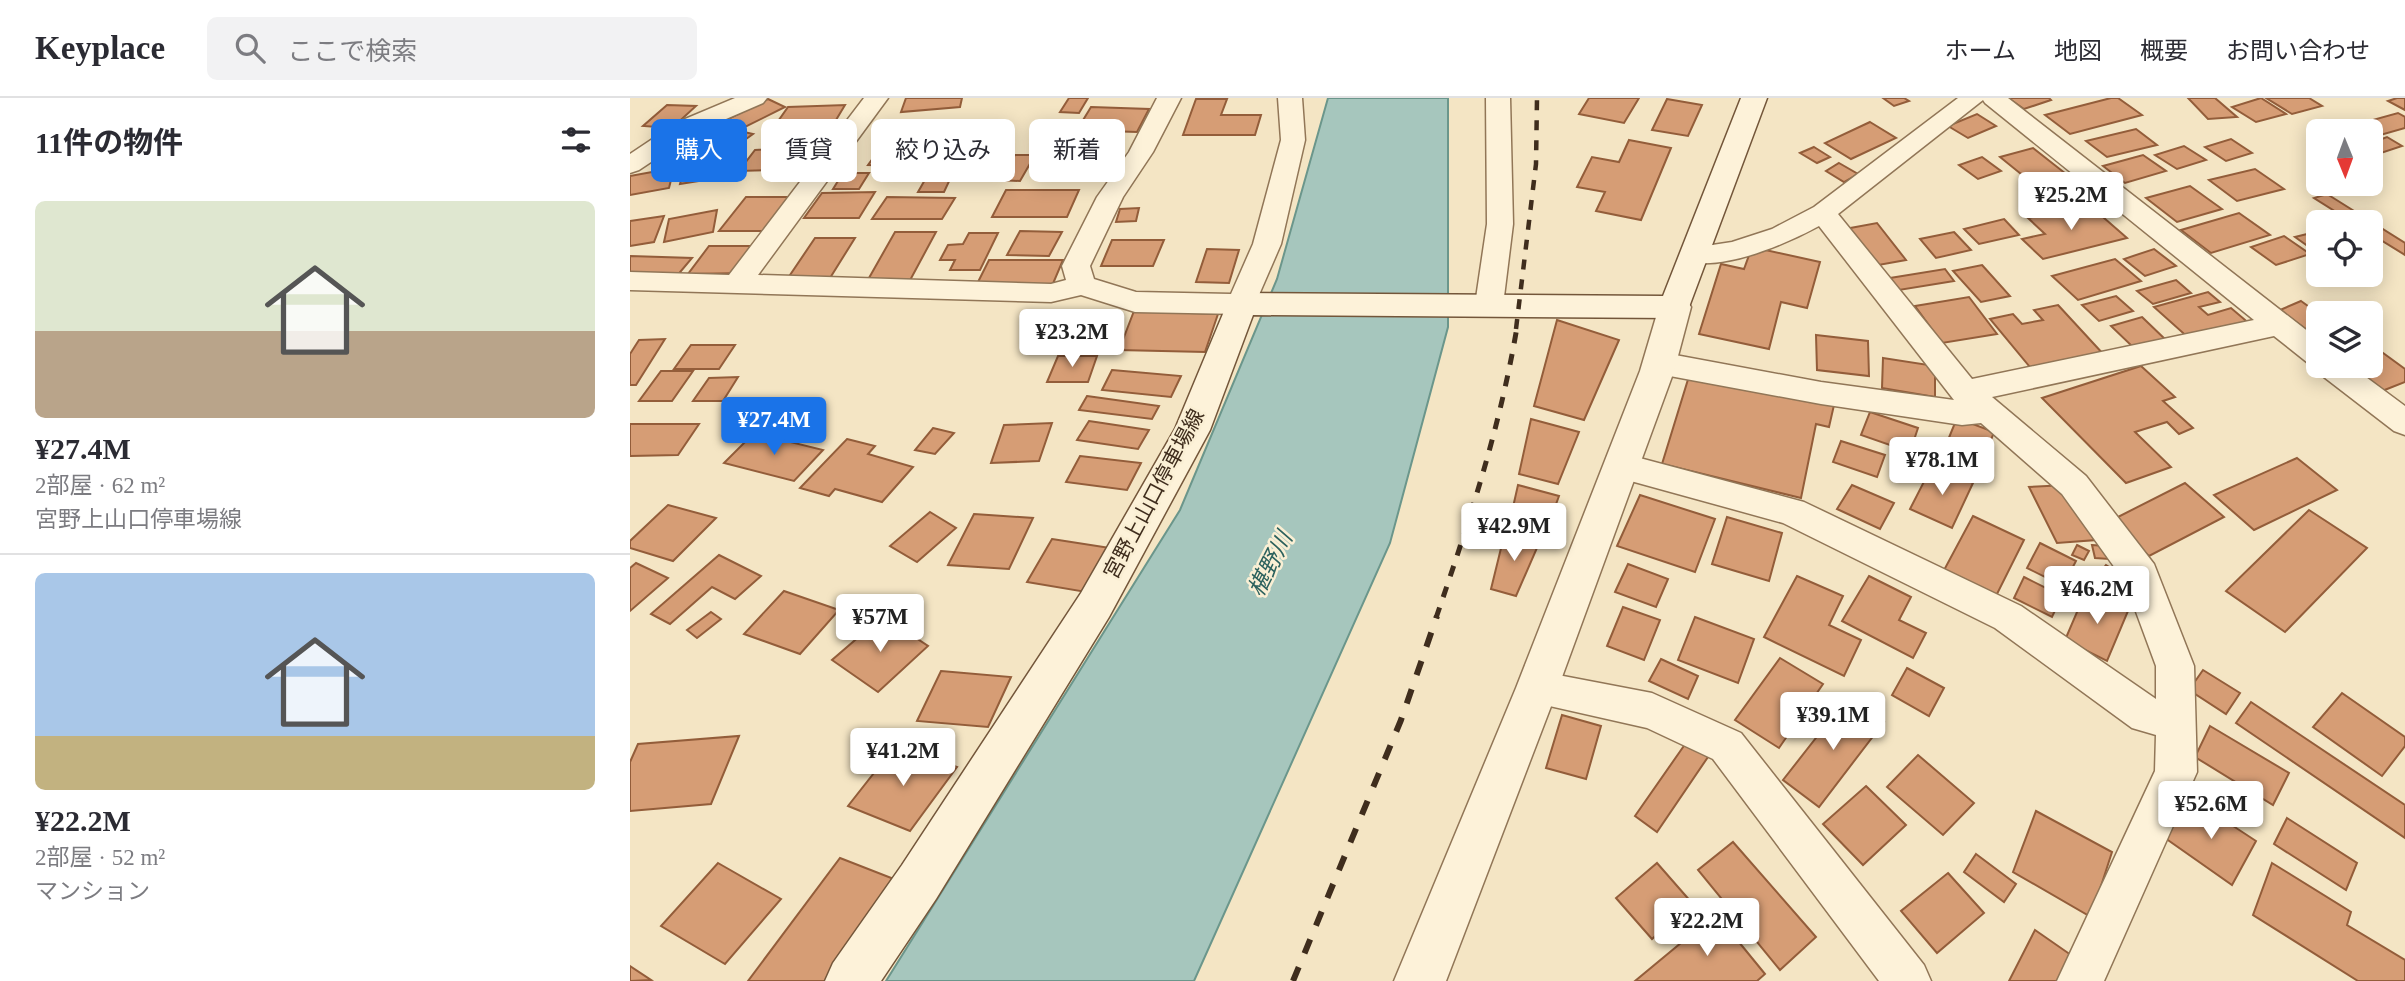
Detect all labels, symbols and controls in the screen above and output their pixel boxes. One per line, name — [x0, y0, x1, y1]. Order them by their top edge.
search box — [207, 17, 697, 80]
icon: search — [231, 29, 269, 67]
text: Keyplace — [35, 30, 165, 66]
text: ここで検索 — [287, 37, 417, 66]
text: ホーム — [1945, 38, 2016, 64]
text: 地図 — [2054, 38, 2102, 64]
text: 概要 — [2140, 38, 2188, 64]
text: お問い合わせ — [2226, 38, 2370, 64]
chip: 購入 — [651, 119, 747, 182]
chip: 賃貸 — [761, 119, 857, 182]
chip: 絞り込み — [871, 119, 1015, 182]
chip: 新着 — [1029, 119, 1125, 182]
north arrow — [2306, 119, 2384, 196]
map controls — [2306, 119, 2383, 378]
icon: filters — [557, 121, 595, 159]
text: 11件の物件 — [35, 126, 183, 159]
pin: ¥25.2M — [2014, 172, 2128, 232]
text: ¥25.2M — [2034, 182, 2108, 207]
button: locate — [2306, 210, 2383, 287]
icon: home — [252, 247, 378, 373]
button: layers — [2306, 301, 2383, 378]
pin: ¥23.2M — [1015, 310, 1129, 369]
text: ¥23.2M — [1035, 319, 1109, 344]
pin: ¥27.4M — [717, 398, 831, 457]
street label: 宮野上山口停車場線 — [1099, 405, 1209, 583]
text: ¥27.4M — [737, 407, 811, 432]
text: ¥27.4M — [35, 432, 131, 465]
pin: ¥78.1M — [1885, 438, 1999, 497]
text: ¥78.1M — [1905, 447, 1979, 472]
text: 2部屋 · 62 m² — [35, 473, 165, 498]
pin: ¥42.9M — [1457, 504, 1571, 563]
text: 宮野上山口停車場線 — [35, 507, 242, 532]
text: ¥42.9M — [1477, 513, 1551, 538]
water label: 椹野川 — [1244, 525, 1299, 601]
pin: ¥46.2M — [2040, 566, 2154, 626]
text: ¥46.2M — [2060, 576, 2134, 601]
pin: ¥57M — [839, 594, 921, 654]
text: ¥57M — [852, 604, 908, 629]
icon: home — [252, 619, 378, 745]
pin: ¥39.1M — [1776, 692, 1890, 752]
text: ¥39.1M — [1796, 702, 1870, 727]
pin: ¥41.2M — [846, 728, 960, 788]
text: ¥41.2M — [866, 738, 940, 763]
pin: ¥52.6M — [2154, 782, 2268, 841]
text: ¥52.6M — [2174, 791, 2248, 816]
text: ¥22.2M — [35, 804, 131, 837]
text: 2部屋 · 52 m² — [35, 845, 165, 870]
text: マンション — [35, 879, 150, 904]
pin: ¥22.2M — [1650, 898, 1764, 958]
text: ¥22.2M — [1670, 908, 1744, 933]

